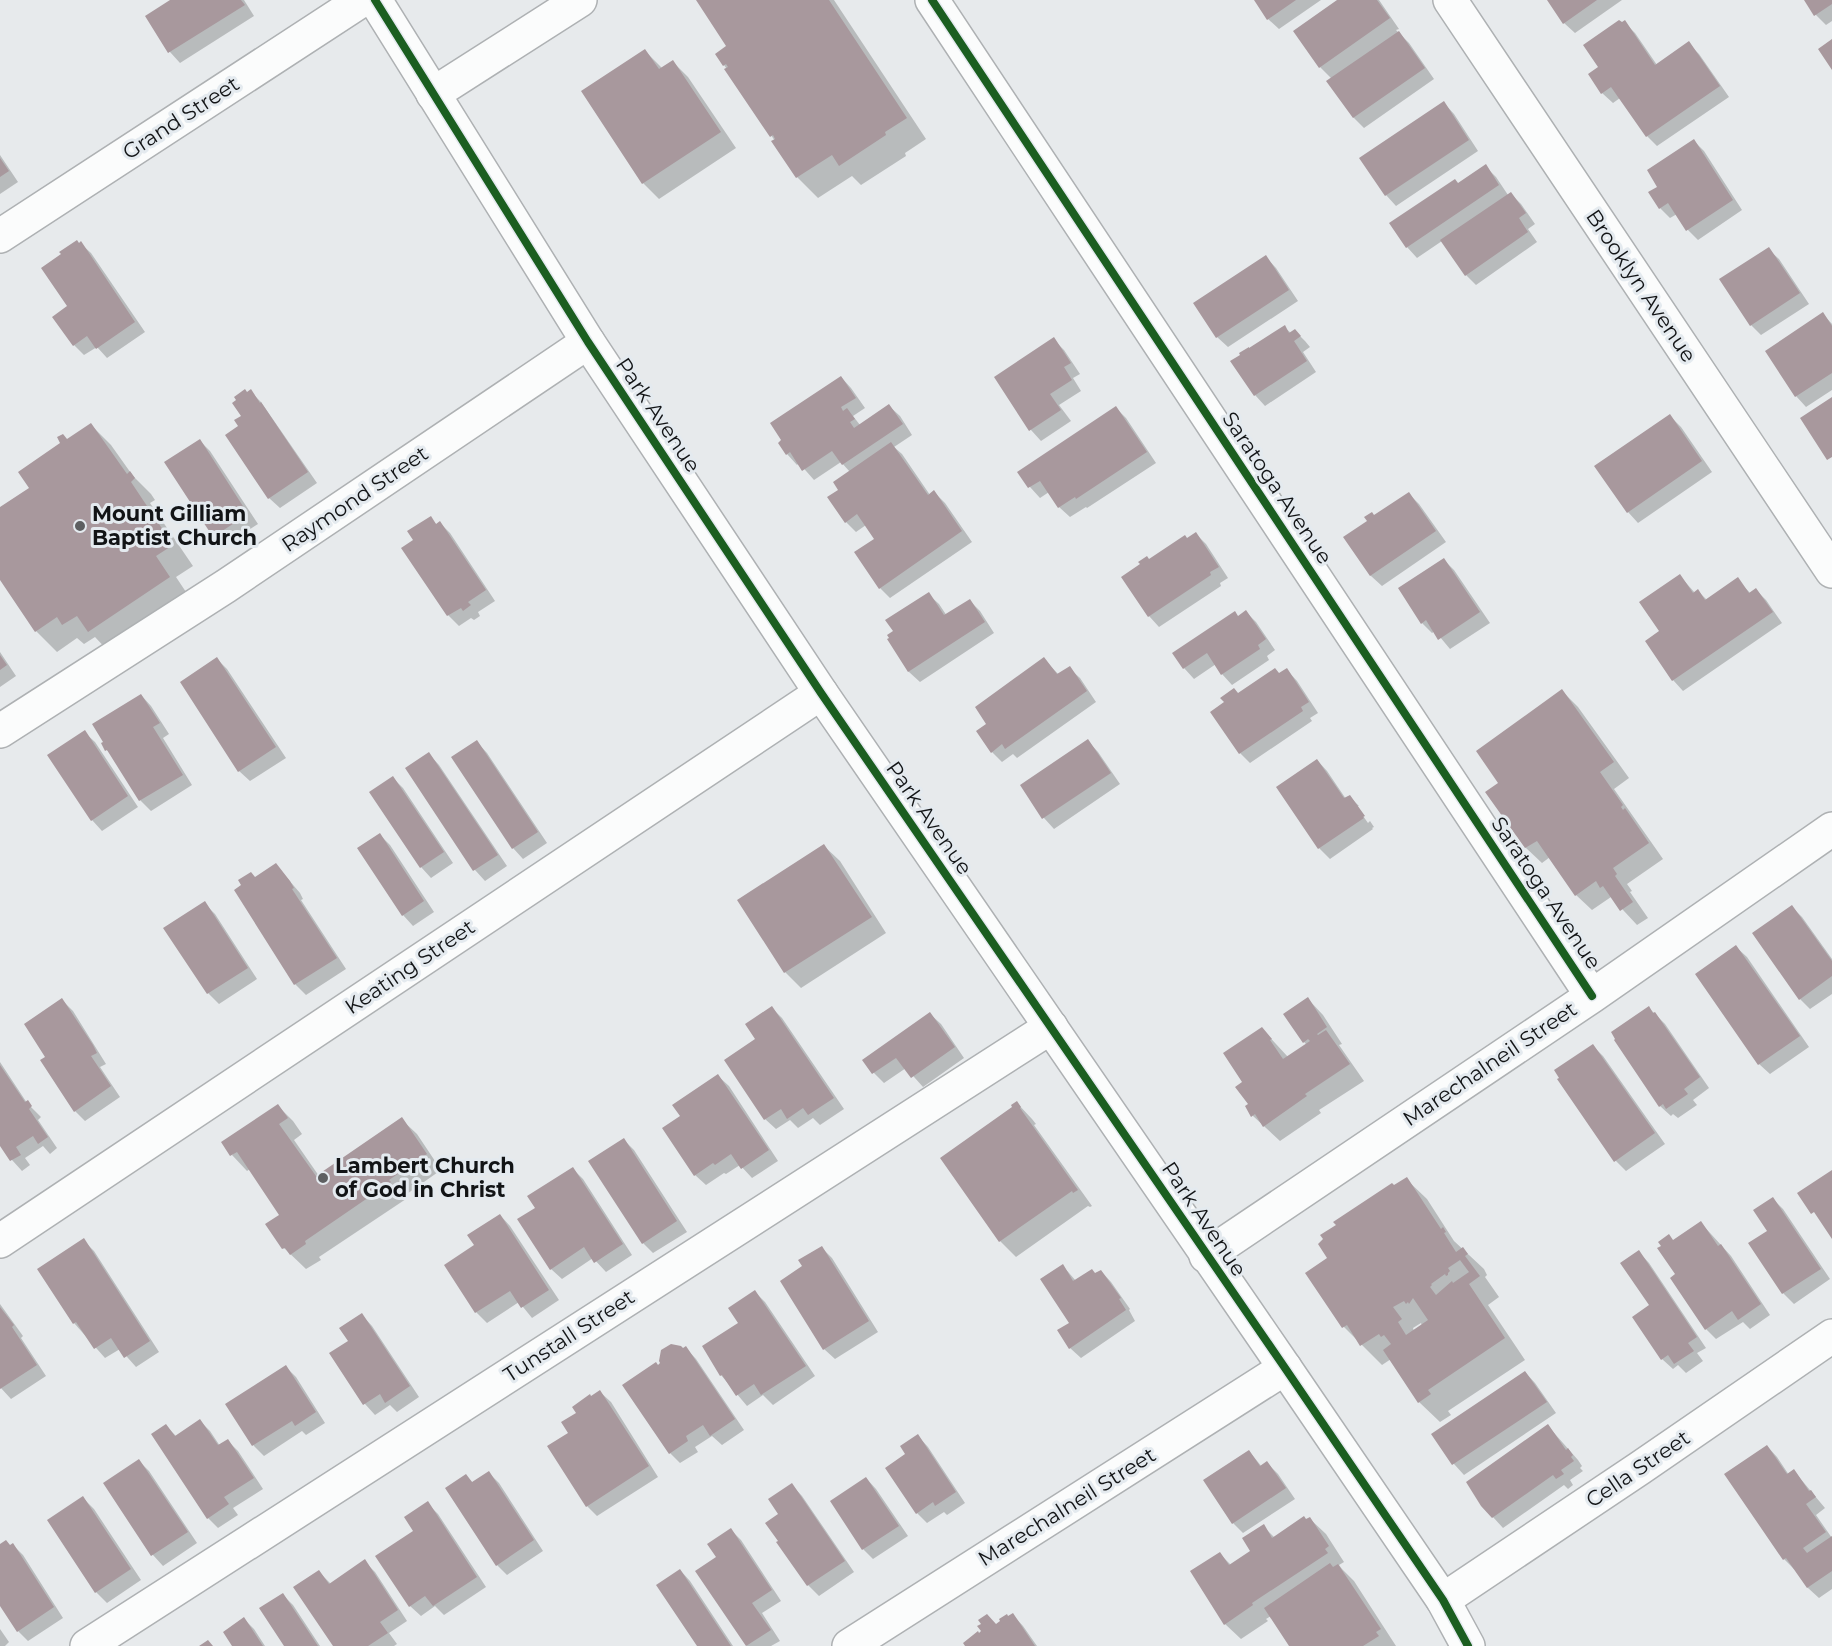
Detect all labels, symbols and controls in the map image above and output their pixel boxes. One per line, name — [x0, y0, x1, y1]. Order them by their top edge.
street label: Grand Street — [118, 71, 244, 164]
street label: Brooklyn Avenue — [1581, 205, 1702, 367]
street label: Park Avenue — [611, 353, 706, 477]
street label: Saratoga Avenue — [1217, 407, 1338, 569]
street label: Raymond Street — [277, 440, 433, 557]
place label: Mount Gilliam Baptist Church — [92, 501, 257, 550]
marker: Mount Gilliam Baptist Church — [73, 519, 87, 533]
street label: Park Avenue — [881, 756, 978, 879]
street label: Saratoga Avenue — [1486, 812, 1607, 974]
street label: Keating Street — [340, 914, 479, 1019]
street label: Marechalneil Street — [1398, 996, 1581, 1131]
place label: Lambert Church of God in Christ — [335, 1153, 515, 1202]
street label: Park Avenue — [1157, 1157, 1252, 1281]
marker: Lambert Church of God in Christ — [316, 1171, 330, 1185]
street label: Tunstall Street — [499, 1284, 639, 1387]
street label: Cella Street — [1581, 1425, 1694, 1512]
street label: Marechalneil Street — [973, 1442, 1160, 1571]

